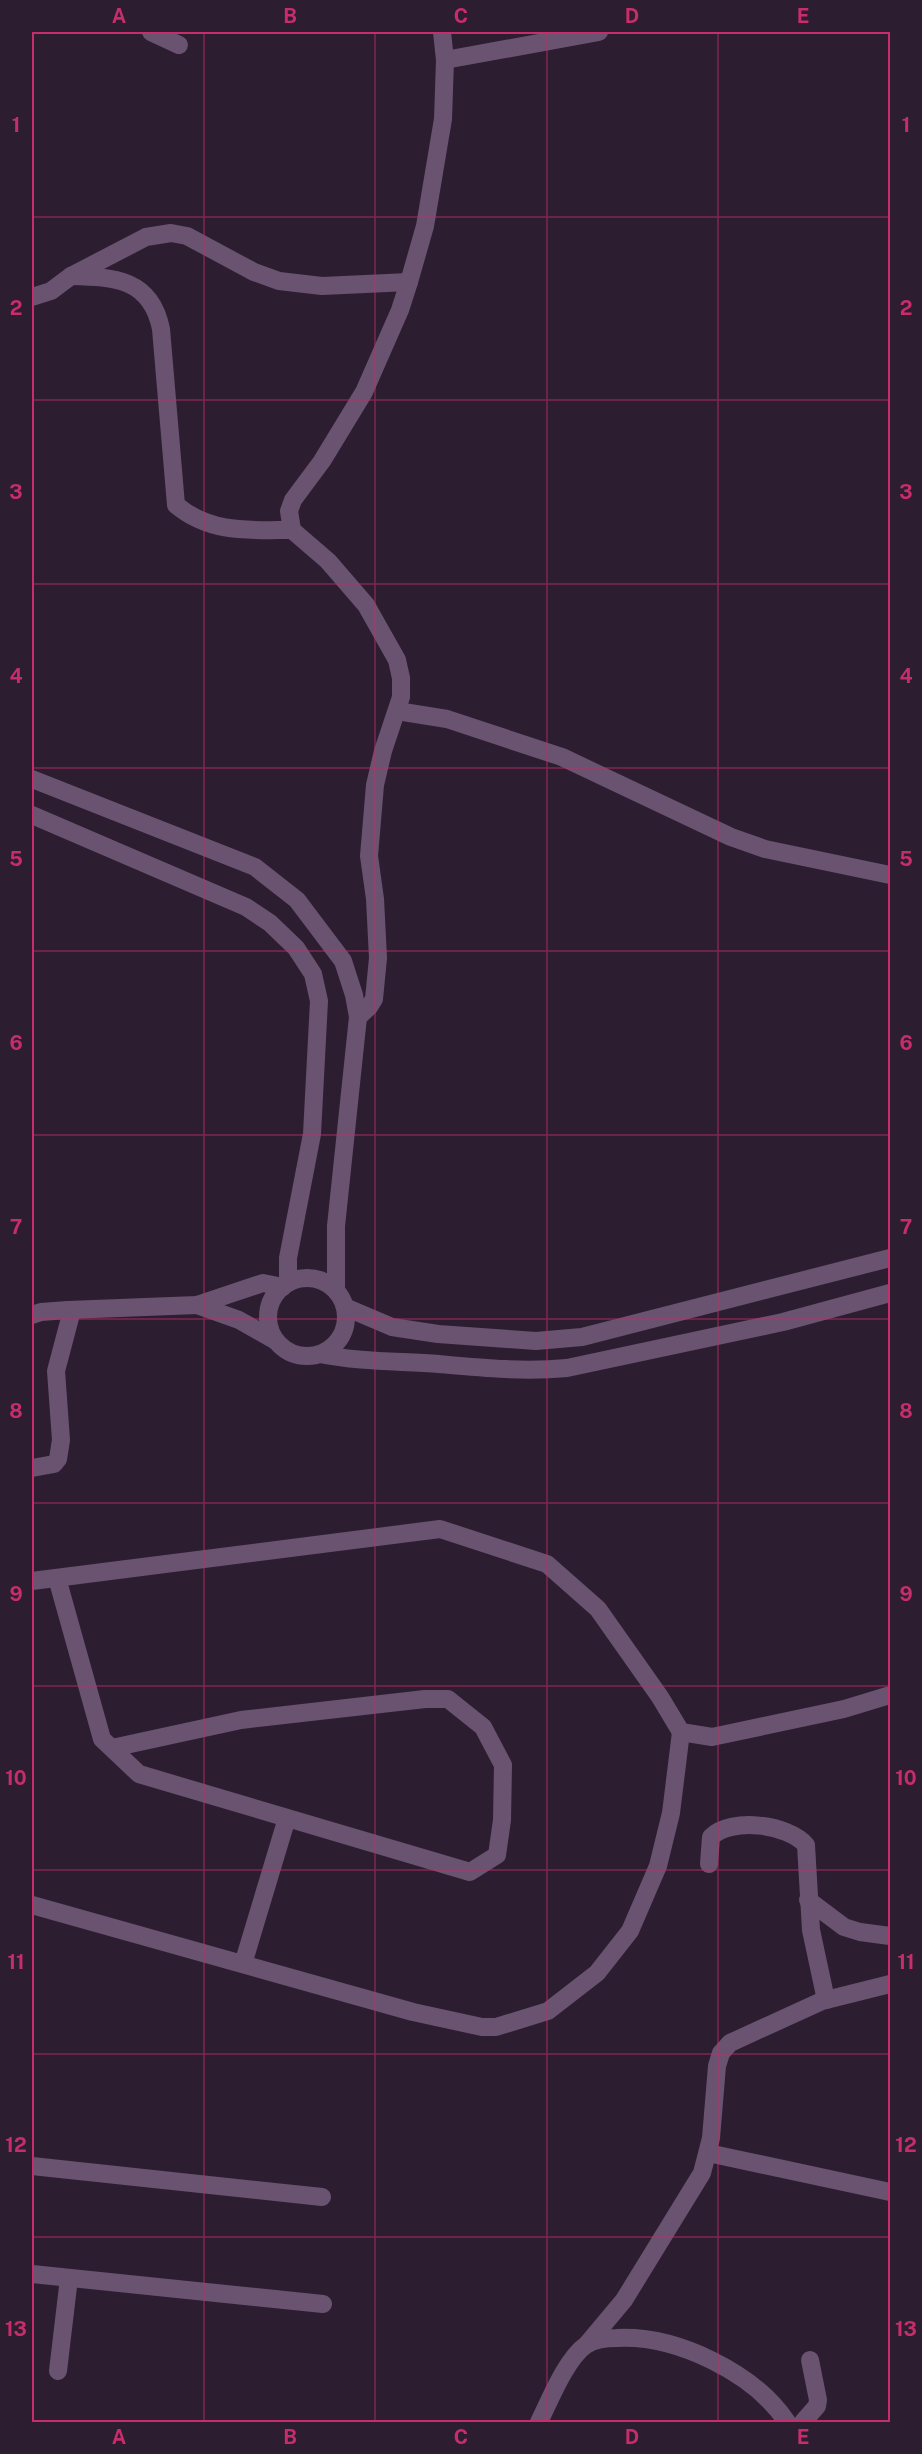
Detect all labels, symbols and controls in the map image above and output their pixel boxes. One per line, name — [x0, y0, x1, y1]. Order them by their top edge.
text: A — [112, 4, 126, 28]
text: B — [283, 4, 297, 28]
text: C — [454, 4, 468, 28]
text: D — [625, 4, 639, 28]
text: E — [797, 4, 809, 28]
text: 1 — [12, 113, 20, 137]
text: 1 — [902, 113, 910, 137]
text: 2 — [10, 296, 22, 320]
text: 2 — [900, 296, 912, 320]
text: 3 — [9, 480, 23, 504]
text: 3 — [899, 480, 913, 504]
text: 4 — [9, 664, 23, 688]
text: 4 — [899, 664, 913, 688]
text: 5 — [9, 847, 23, 871]
text: 5 — [899, 847, 913, 871]
text: 6 — [9, 1031, 23, 1055]
text: 6 — [899, 1031, 913, 1055]
text: 7 — [10, 1215, 22, 1239]
text: 7 — [900, 1215, 912, 1239]
text: 8 — [9, 1399, 23, 1423]
text: 8 — [899, 1399, 913, 1423]
text: 9 — [9, 1582, 23, 1606]
text: 9 — [899, 1582, 913, 1606]
text: 10 — [5, 1766, 27, 1790]
text: 10 — [895, 1766, 917, 1790]
text: 11 — [7, 1950, 25, 1974]
text: 11 — [897, 1950, 915, 1974]
text: 12 — [5, 2133, 27, 2157]
text: 12 — [895, 2133, 917, 2157]
text: 13 — [5, 2317, 27, 2341]
text: 13 — [895, 2317, 917, 2341]
text: A — [112, 2425, 126, 2449]
text: B — [283, 2425, 297, 2449]
text: C — [454, 2425, 468, 2449]
text: D — [625, 2425, 639, 2449]
text: E — [797, 2425, 809, 2449]

